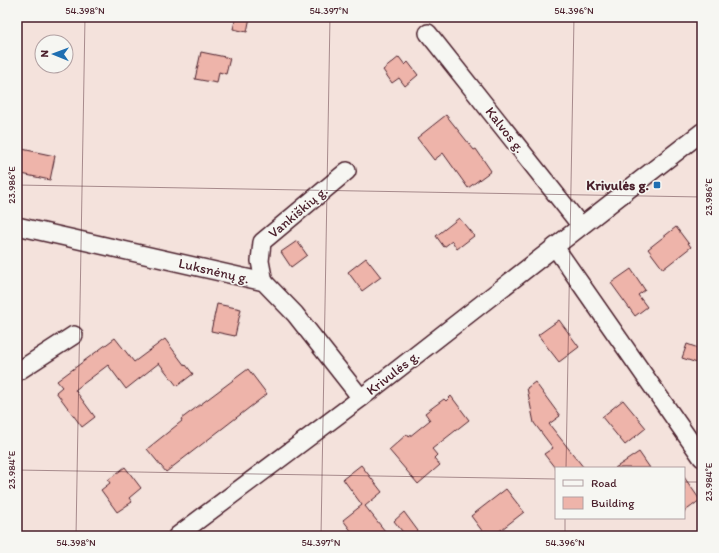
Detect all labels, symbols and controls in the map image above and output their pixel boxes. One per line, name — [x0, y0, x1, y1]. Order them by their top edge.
text: 54.398°N — [65, 4, 105, 17]
text: 54.397°N — [309, 4, 349, 17]
text: 54.396°N — [554, 4, 594, 17]
north arrow — [34, 34, 74, 74]
text: N — [38, 50, 51, 58]
street label: Kalvos g. — [482, 104, 528, 156]
text: 23.986°E — [5, 166, 18, 204]
place label: Krivulės g. — [586, 177, 649, 194]
text: 23.986°E — [702, 178, 715, 216]
marker: Krivulės g. — [652, 180, 662, 190]
street label: Vankiškių g. — [265, 182, 331, 242]
street label: Luksnėnų g. — [177, 255, 251, 287]
street label: Krivulės g. — [363, 347, 423, 399]
text: 23.984°E — [5, 450, 18, 489]
text: 23.984°E — [702, 462, 715, 501]
legend — [555, 467, 685, 519]
text: Road — [591, 476, 617, 490]
text: Building — [591, 496, 635, 510]
text: 54.398°N — [56, 536, 96, 549]
text: 54.397°N — [301, 536, 341, 549]
text: 54.396°N — [545, 536, 585, 549]

